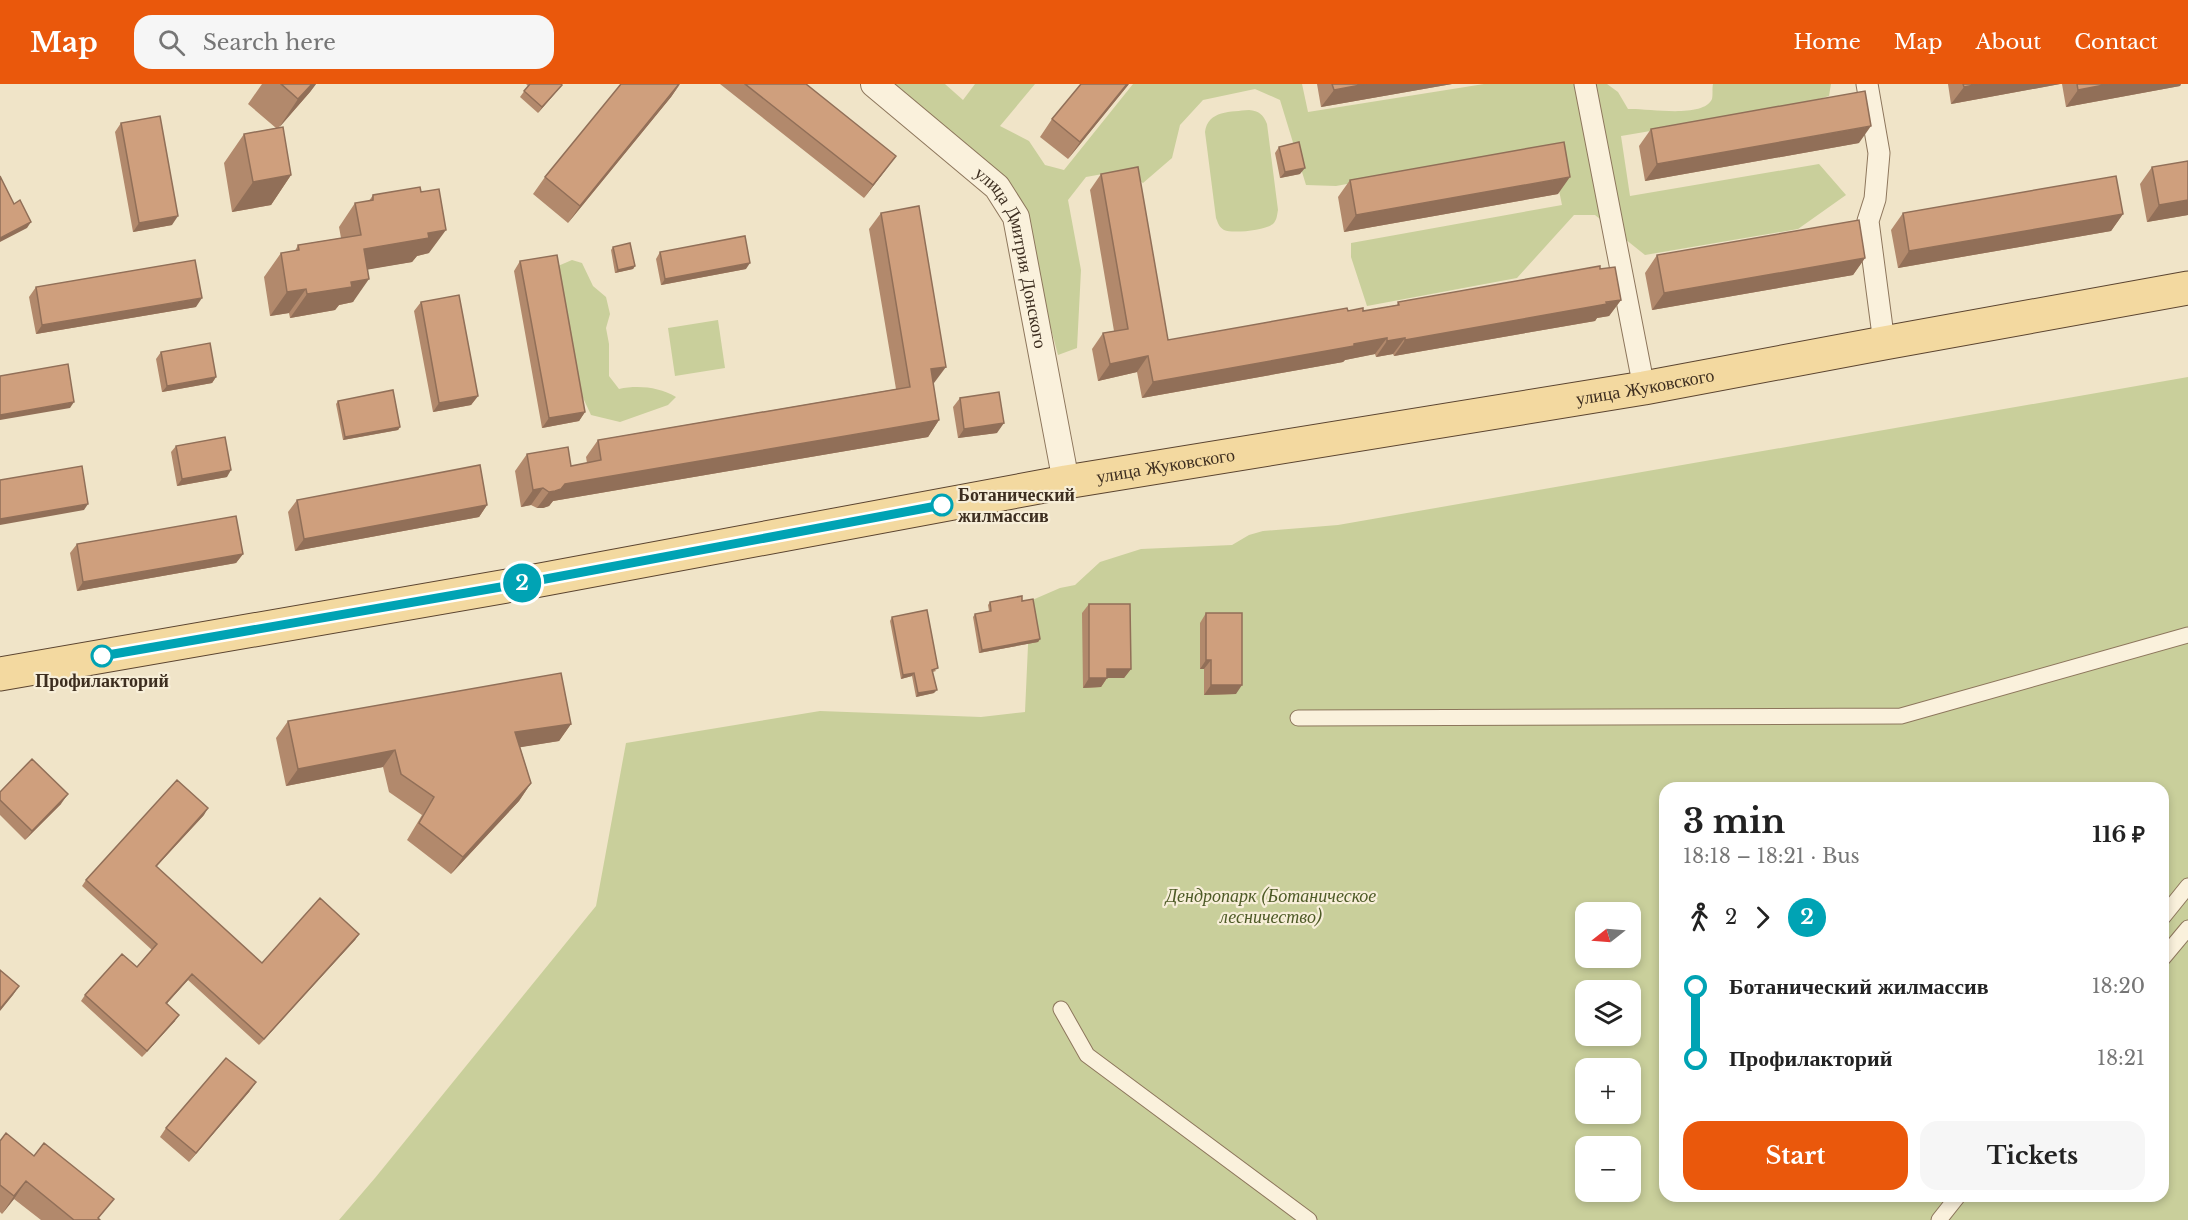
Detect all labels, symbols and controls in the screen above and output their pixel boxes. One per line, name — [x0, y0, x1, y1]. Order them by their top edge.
search box — [134, 15, 554, 69]
text: Map — [30, 25, 98, 60]
icon: search — [155, 26, 188, 59]
text: Search here — [203, 29, 336, 56]
text: Home — [1794, 29, 1861, 55]
text: Map — [1894, 29, 1942, 55]
text: About — [1975, 29, 2041, 55]
text: Contact — [2074, 29, 2158, 55]
street label: улица Дмитрия Донского — [970, 162, 1052, 350]
street label: улица Жуковского — [1574, 364, 1716, 410]
street label: улица Жуковского — [1095, 444, 1236, 488]
place label: Ботанический жилмассив — [958, 484, 1075, 527]
marker: Ботанический жилмассив — [931, 494, 953, 516]
line badge: 2 — [502, 564, 542, 602]
text: 2 — [515, 570, 529, 596]
marker: Профилакторий — [91, 645, 113, 667]
place label: Профилакторий — [35, 670, 169, 692]
text: 3 min — [1683, 801, 1785, 842]
text: 116 ₽ — [2092, 821, 2145, 848]
text: 18:18 – 18:21 · Bus — [1683, 844, 1860, 868]
park label: Дендропарк (Ботаническое лесничество) — [1164, 885, 1376, 928]
icon: walk — [1683, 901, 1716, 934]
icon: forward — [1746, 901, 1779, 934]
north arrow — [1575, 902, 1641, 968]
map controls — [1575, 902, 1641, 1202]
text: 2 — [1800, 904, 1814, 930]
text: 2 — [1725, 905, 1737, 929]
text: Ботанический жилмассив — [1729, 973, 1989, 1000]
text: 18:20 — [2092, 974, 2145, 998]
button: layers — [1575, 980, 1641, 1046]
text: Профилакторий — [1729, 1045, 1892, 1072]
text: 18:21 — [2097, 1046, 2145, 1070]
button: + — [1575, 1058, 1641, 1124]
button: Start — [1683, 1121, 1908, 1190]
button: Tickets — [1920, 1121, 2145, 1190]
button: − — [1575, 1136, 1641, 1202]

